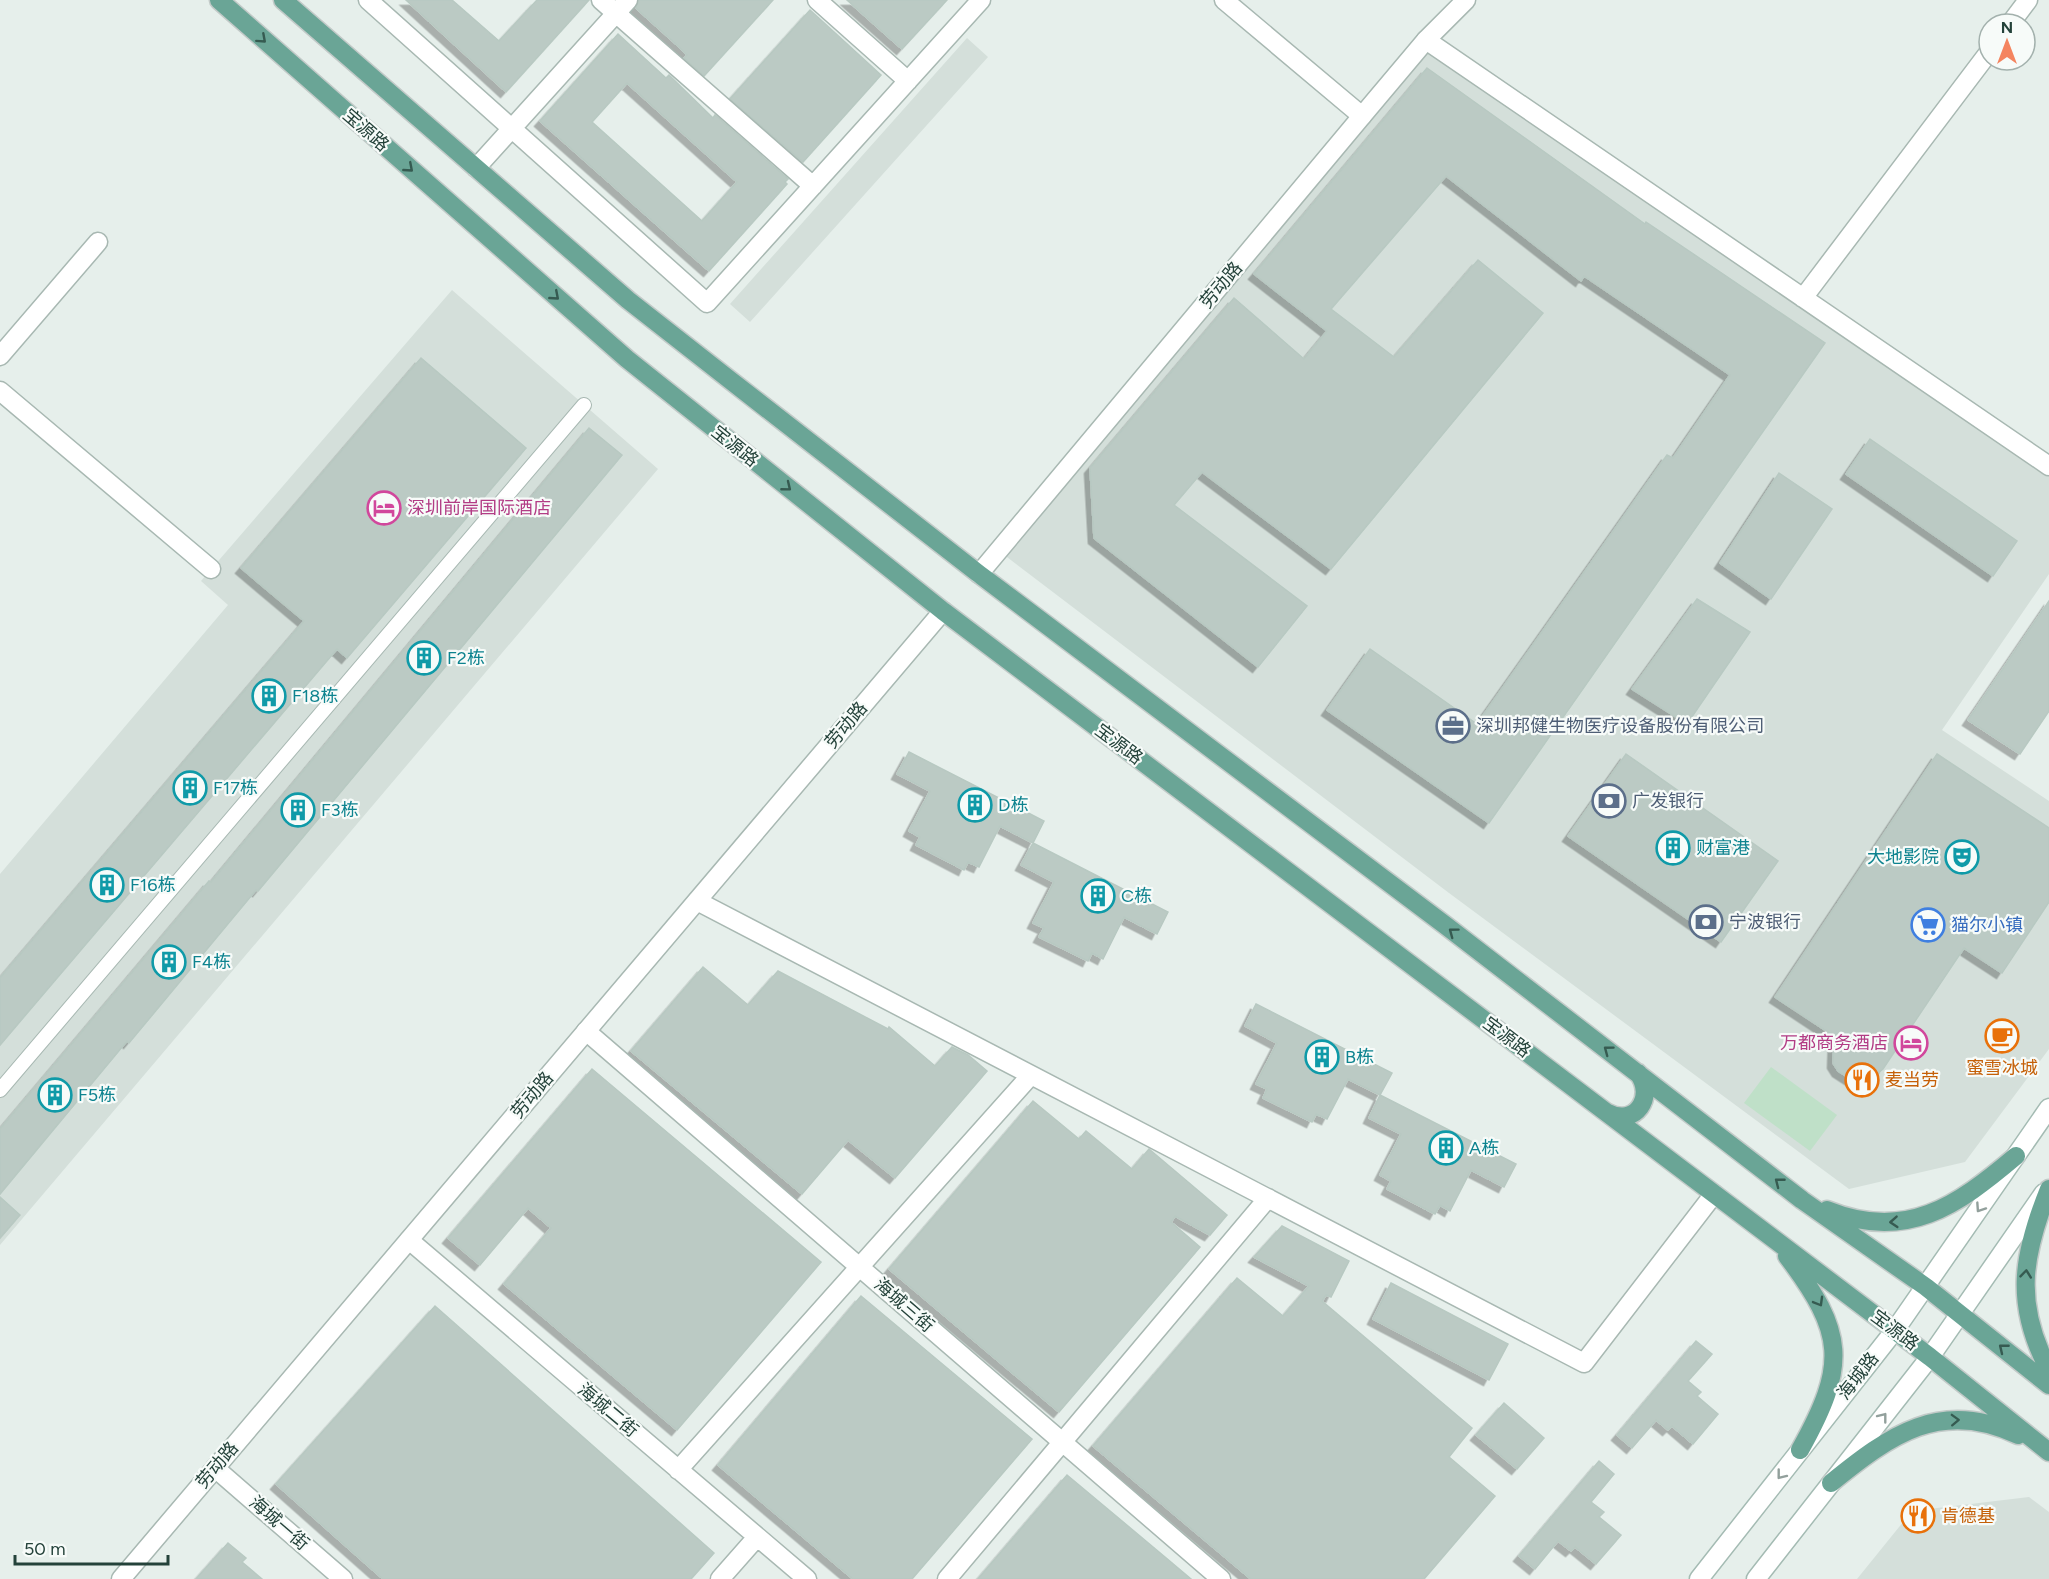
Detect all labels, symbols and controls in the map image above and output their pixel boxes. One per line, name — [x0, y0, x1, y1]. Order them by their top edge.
north arrow — [1977, 12, 2037, 72]
text: N — [2001, 18, 2013, 37]
one-way arrow — [255, 32, 266, 43]
street label: 宝源路 — [338, 104, 394, 156]
one-way arrow — [402, 161, 413, 172]
street label: 劳动路 — [1195, 257, 1247, 313]
one-way arrow — [548, 289, 559, 300]
street label: 宝源路 — [707, 420, 763, 472]
one-way arrow — [780, 479, 791, 490]
hotel icon: 深圳前岸国际酒店 — [366, 490, 402, 526]
place label: 深圳前岸国际酒店 — [407, 497, 551, 519]
building icon: F2栋 — [406, 640, 442, 676]
place label: F2栋 — [447, 647, 485, 669]
building icon: F18栋 — [251, 678, 287, 714]
place label: F18栋 — [292, 685, 338, 707]
street label: 劳动路 — [820, 697, 872, 753]
office icon: 深圳邦健生物医疗设备股份有限公司 — [1435, 708, 1471, 744]
place label: 深圳邦健生物医疗设备股份有限公司 — [1476, 715, 1764, 737]
street label: 宝源路 — [1091, 719, 1147, 769]
building icon: F17栋 — [172, 770, 208, 806]
place label: F17栋 — [213, 777, 258, 799]
bank icon: 广发银行 — [1591, 783, 1627, 819]
building icon: D栋 — [957, 787, 993, 823]
place label: 广发银行 — [1632, 790, 1704, 812]
building icon: F3栋 — [280, 792, 316, 828]
place label: D栋 — [998, 794, 1028, 816]
place label: F3栋 — [321, 799, 359, 821]
building icon: 财富港 — [1655, 830, 1691, 866]
place label: 财富港 — [1696, 837, 1750, 859]
theatre icon: 大地影院 — [1944, 839, 1980, 875]
place label: 大地影院 — [1867, 846, 1939, 868]
building icon: F16栋 — [89, 867, 125, 903]
place label: F16栋 — [130, 874, 175, 896]
building icon: C栋 — [1080, 878, 1116, 914]
place label: C栋 — [1121, 885, 1152, 907]
bank icon: 宁波银行 — [1688, 904, 1724, 940]
supermarket icon: 猫尔小镇 — [1910, 907, 1946, 943]
place label: 宁波银行 — [1729, 911, 1801, 933]
place label: 猫尔小镇 — [1951, 914, 2023, 936]
one-way arrow — [1449, 928, 1460, 939]
building icon: F4栋 — [151, 944, 187, 980]
place label: F4栋 — [192, 951, 231, 973]
street label: 宝源路 — [1479, 1012, 1535, 1062]
cafe icon: 蜜雪冰城 — [1984, 1018, 2020, 1054]
hotel icon: 万都商务酒店 — [1893, 1025, 1929, 1061]
place label: 万都商务酒店 — [1780, 1032, 1888, 1054]
building icon: B栋 — [1304, 1039, 1340, 1075]
place label: B栋 — [1345, 1046, 1374, 1068]
one-way arrow — [1604, 1047, 1615, 1058]
place label: 蜜雪冰城 — [1966, 1057, 2038, 1079]
restaurant icon: 麦当劳 — [1844, 1062, 1880, 1098]
street label: 劳动路 — [506, 1067, 558, 1123]
place label: 麦当劳 — [1885, 1069, 1939, 1091]
building icon: F5栋 — [37, 1077, 73, 1113]
place label: F5栋 — [78, 1084, 116, 1106]
building icon: A栋 — [1428, 1130, 1464, 1166]
place label: A栋 — [1469, 1137, 1499, 1159]
one-way arrow — [1775, 1179, 1786, 1190]
one-way arrow — [1976, 1201, 1987, 1212]
one-way arrow — [1889, 1216, 1898, 1229]
one-way arrow — [2019, 1270, 2032, 1279]
street label: 海城三街 — [870, 1273, 938, 1337]
one-way arrow — [1812, 1296, 1823, 1306]
street label: 宝源路 — [1867, 1305, 1923, 1355]
one-way arrow — [1999, 1345, 2010, 1356]
street label: 海城路 — [1833, 1348, 1883, 1404]
street label: 海城二街 — [573, 1378, 643, 1442]
one-way arrow — [1875, 1413, 1886, 1424]
one-way arrow — [1950, 1414, 1959, 1427]
street label: 劳动路 — [191, 1437, 243, 1493]
one-way arrow — [1777, 1468, 1788, 1479]
street label: 海城一街 — [245, 1491, 313, 1555]
restaurant icon: 肯德基 — [1900, 1498, 1936, 1534]
place label: 肯德基 — [1941, 1505, 1995, 1527]
scale bar — [15, 1528, 168, 1566]
text: 50 m — [24, 1538, 66, 1560]

